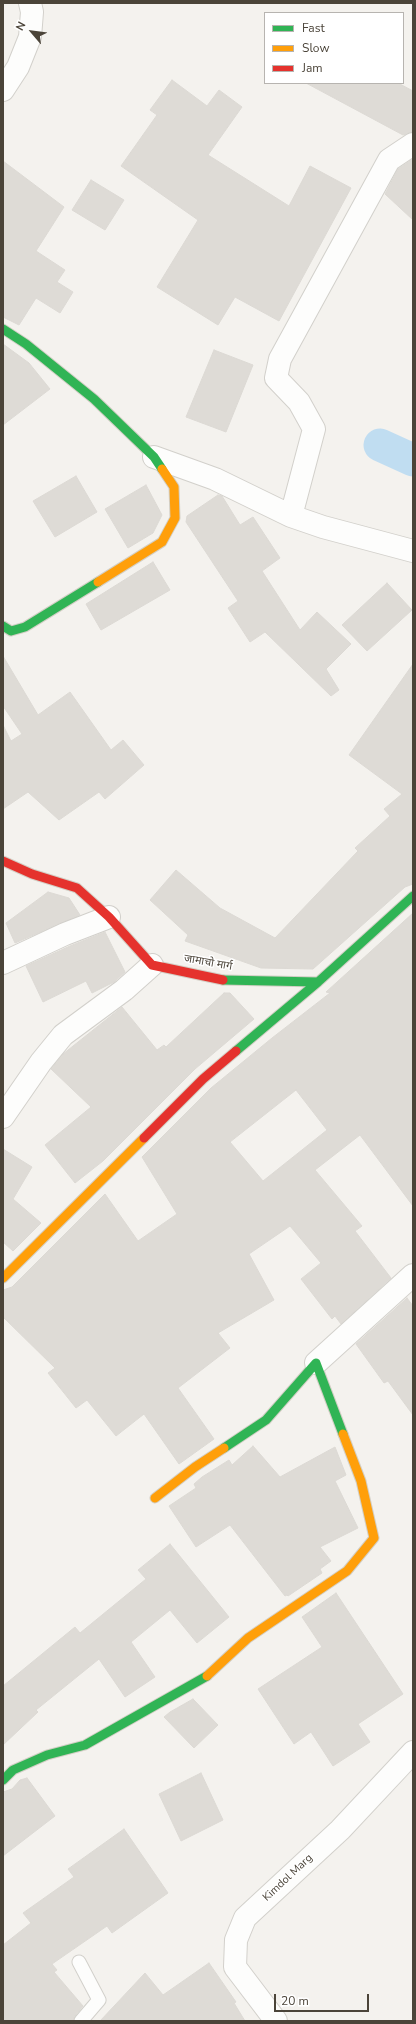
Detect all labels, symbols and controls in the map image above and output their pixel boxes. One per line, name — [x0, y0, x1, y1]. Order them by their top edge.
north arrow — [12, 12, 52, 52]
legend — [264, 12, 404, 84]
text: N — [12, 19, 30, 33]
text: Fast — [302, 20, 325, 36]
text: Slow — [302, 40, 330, 56]
text: Jam — [302, 60, 323, 76]
street label: जामाचो मार्ग — [183, 952, 233, 974]
street label: Kimdol Marg — [260, 1852, 316, 1904]
scale bar — [276, 1986, 371, 2012]
text: 20 m — [281, 1993, 309, 2009]

